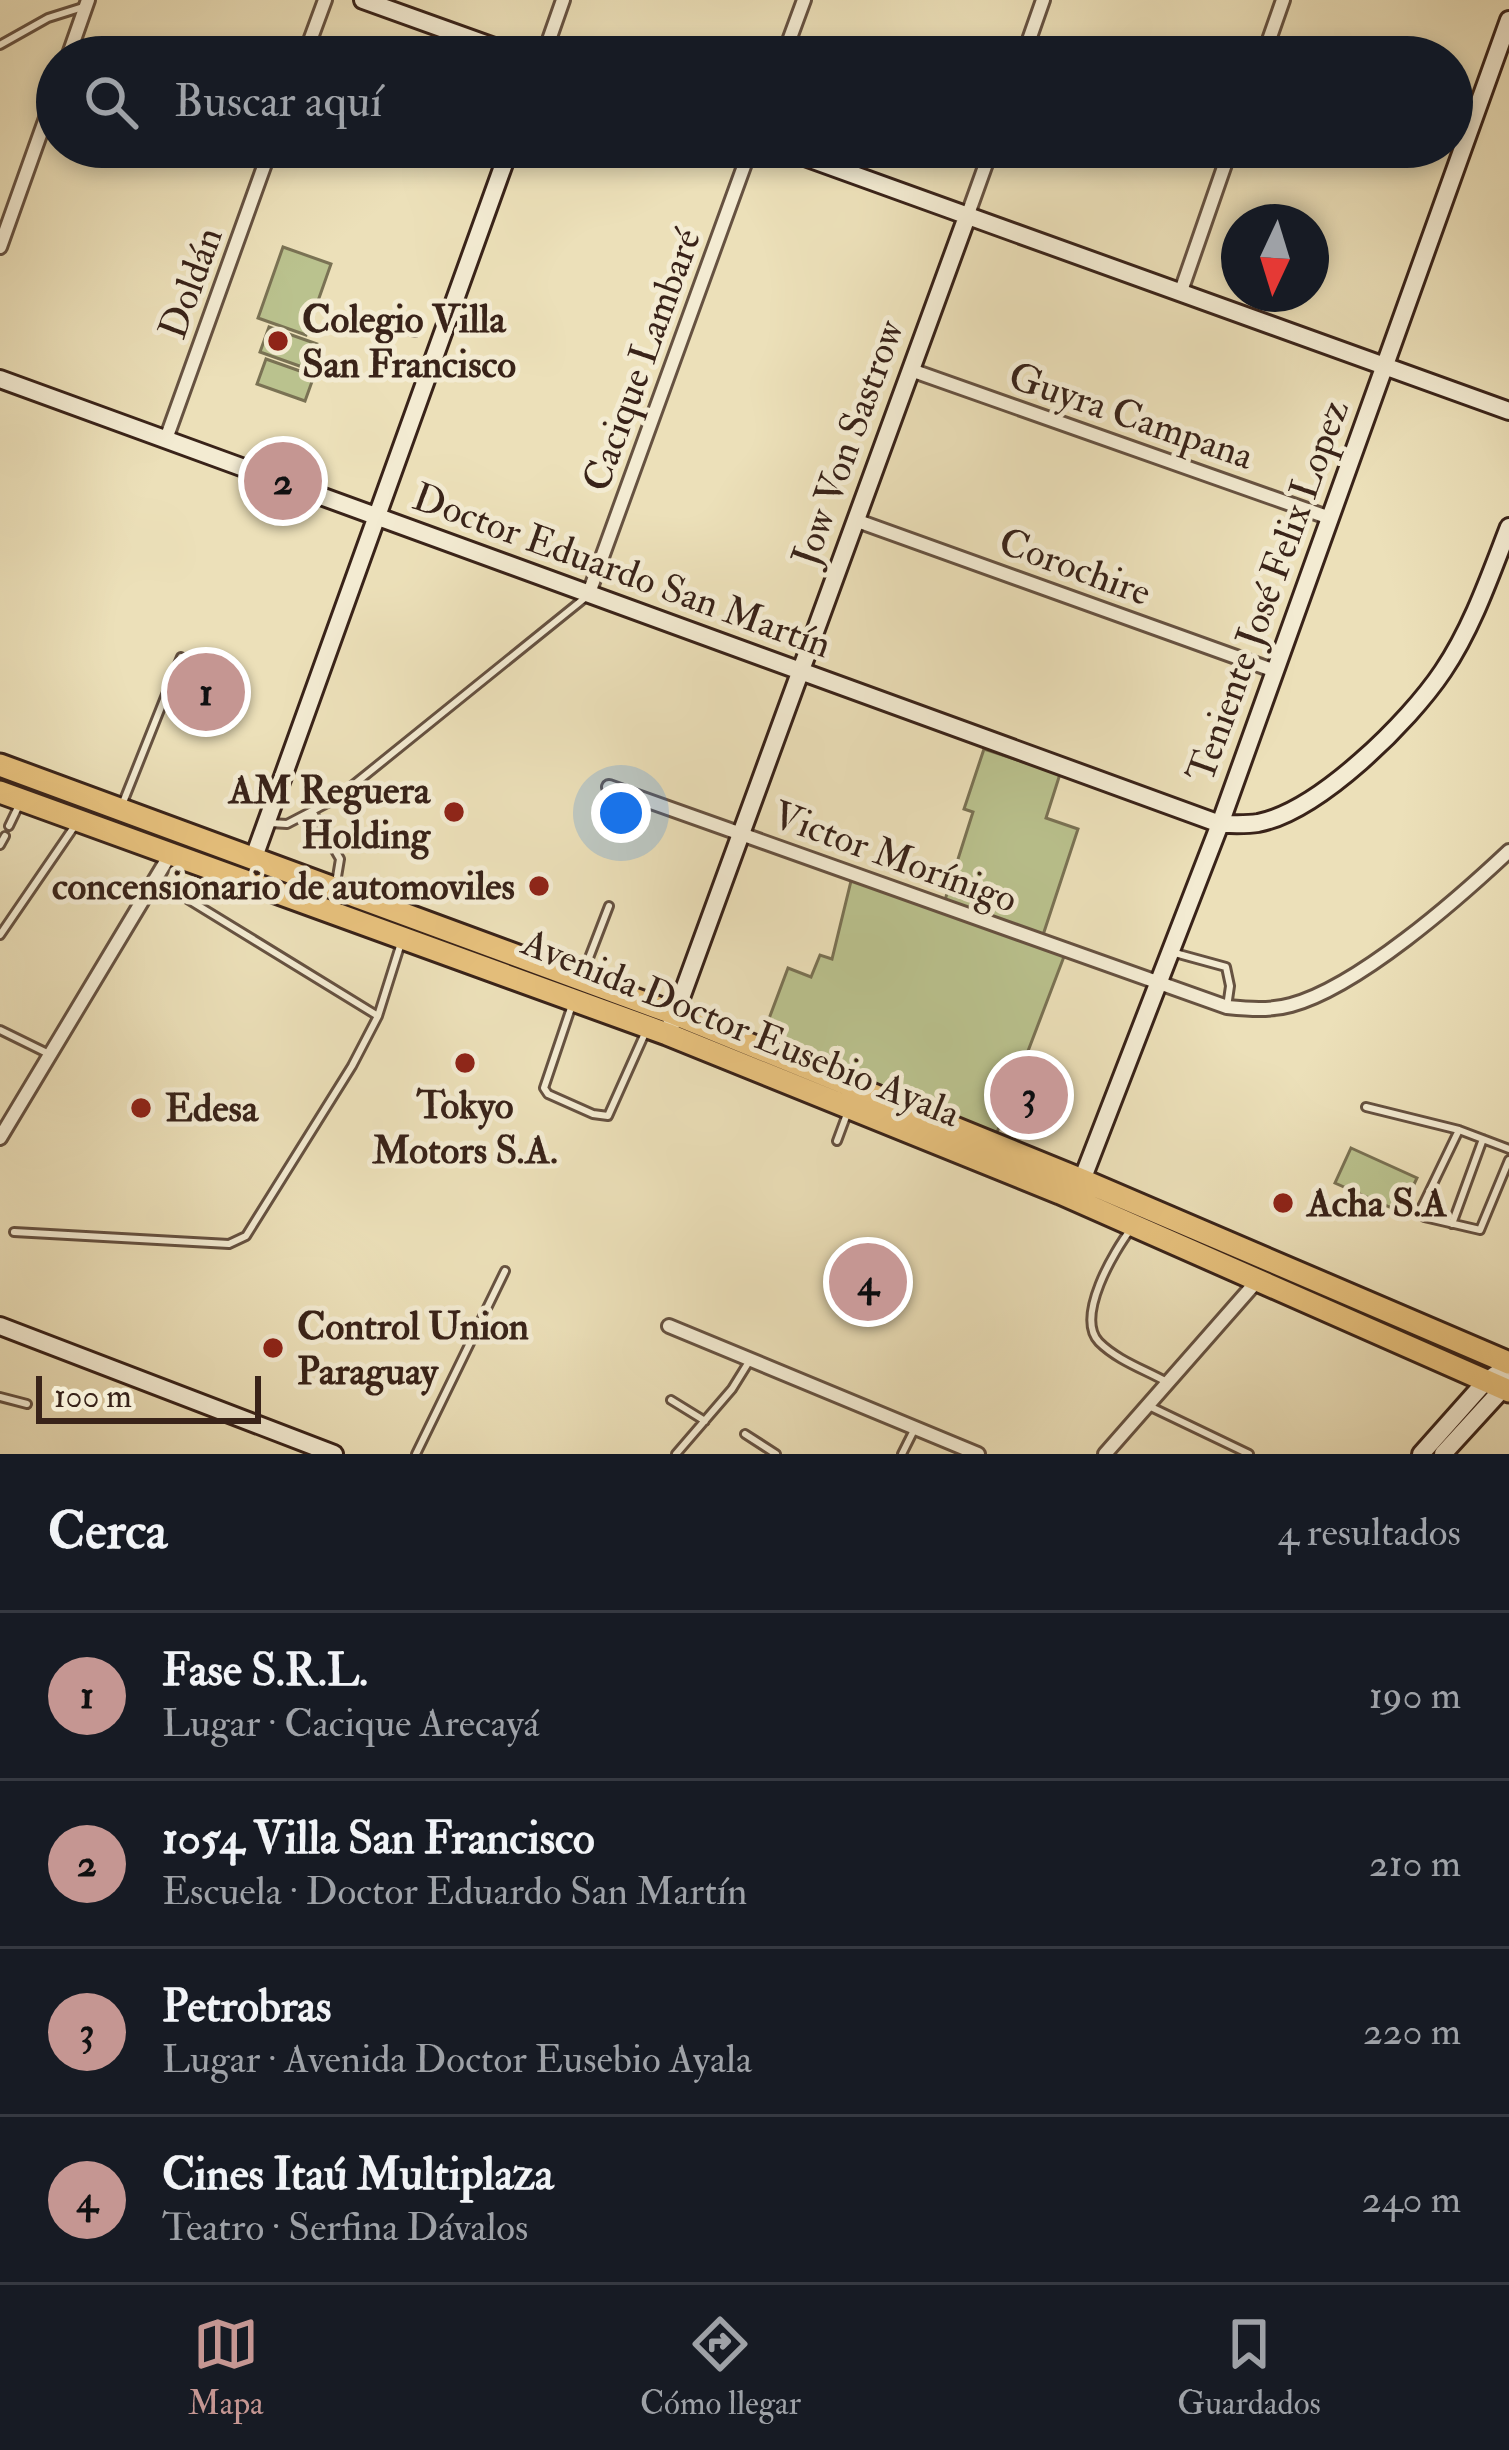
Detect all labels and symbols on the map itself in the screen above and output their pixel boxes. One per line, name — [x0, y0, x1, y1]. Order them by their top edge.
north arrow — [1221, 204, 1329, 312]
street label: Doldán — [148, 220, 234, 346]
street label: Cacique Lambaré — [572, 221, 712, 498]
place label: Colegio Villa San Francisco — [302, 295, 516, 389]
street label: Jow Von Sastrow — [781, 312, 915, 574]
marker: Colegio Villa San Francisco — [265, 328, 291, 354]
street label: Guyra Campana — [1002, 351, 1261, 481]
street label: Teniente José Felix Lopez — [1176, 393, 1360, 789]
pin: 2 — [244, 436, 322, 526]
street label: Doctor Eduardo San Martín — [406, 472, 838, 670]
street label: Corochire — [992, 517, 1158, 617]
pin: 1 — [167, 647, 245, 737]
place label: AM Reguera Holding — [227, 766, 432, 860]
your location — [591, 783, 651, 843]
street label: Victor Morínigo — [766, 790, 1024, 924]
marker: AM Reguera Holding — [441, 799, 467, 825]
place label: concensionario de automoviles — [52, 862, 515, 911]
marker: concensionario de automoviles — [526, 873, 552, 899]
street label: Avenida Doctor Eusebio Ayala — [514, 917, 968, 1139]
marker: Tokyo Motors S.A. — [452, 1050, 478, 1076]
pin: 3 — [990, 1050, 1068, 1140]
place label: Tokyo Motors S.A. — [371, 1081, 558, 1175]
place label: Edesa — [165, 1084, 259, 1133]
marker: Edesa — [128, 1095, 154, 1121]
place label: Acha S.A — [1305, 1179, 1447, 1228]
marker: Acha S.A — [1270, 1190, 1296, 1216]
pin: 4 — [829, 1237, 907, 1327]
place label: Control Union Paraguay — [297, 1302, 529, 1396]
marker: Control Union Paraguay — [260, 1335, 286, 1361]
scale bar — [36, 1370, 261, 1423]

